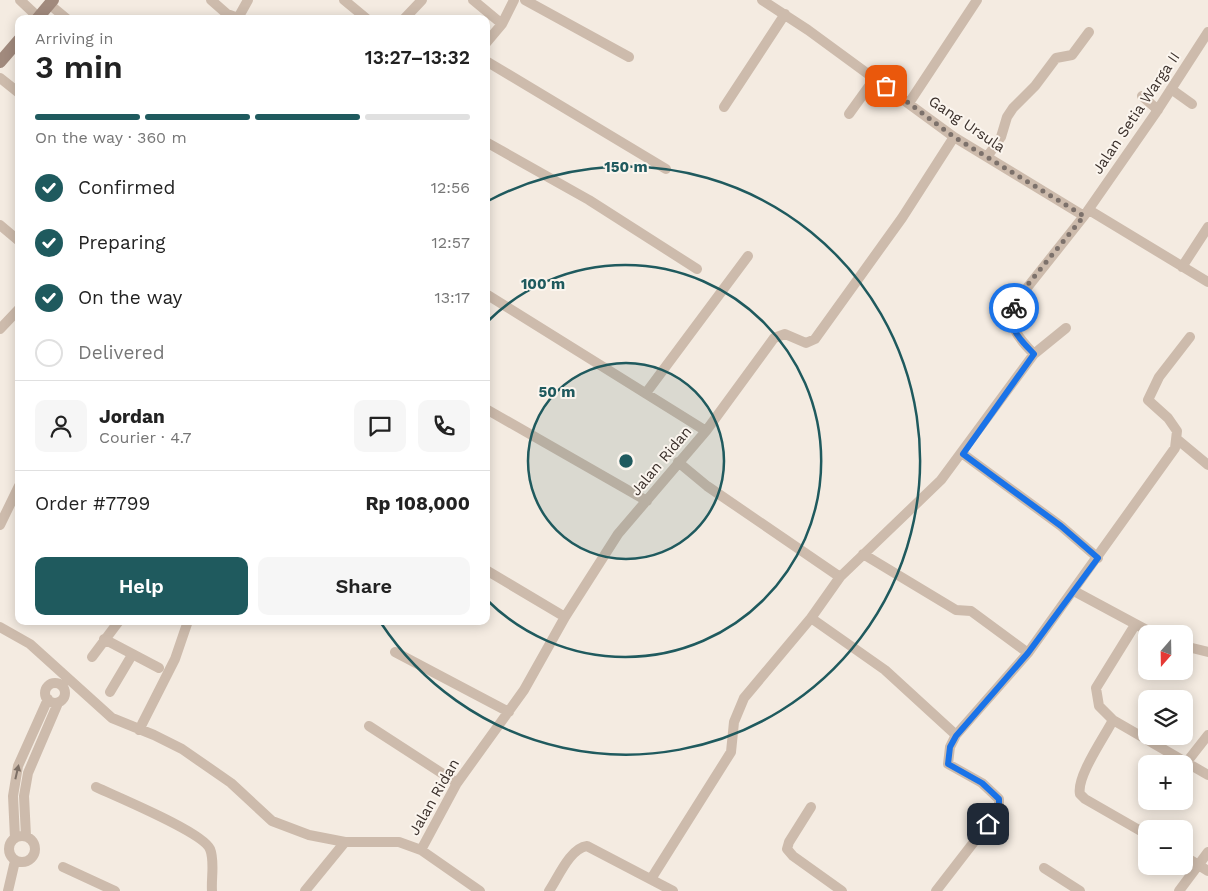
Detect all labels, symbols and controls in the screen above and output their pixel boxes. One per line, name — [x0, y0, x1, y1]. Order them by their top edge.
text: Arriving in — [35, 29, 113, 48]
text: 13:27–13:32 — [365, 46, 470, 69]
text: 3 min — [35, 48, 123, 86]
street label: Jalan Setia Warga II — [1088, 48, 1184, 178]
pin — [865, 65, 907, 107]
icon: bag — [872, 72, 900, 100]
street label: Gang Ursula — [925, 92, 1009, 156]
text: On the way · 360 m — [35, 128, 187, 147]
text: 150 m — [604, 158, 648, 176]
icon: check — [35, 174, 63, 202]
text: Confirmed — [78, 176, 175, 199]
text: 12:56 — [431, 178, 470, 197]
icon: check — [35, 229, 63, 257]
text: Preparing — [78, 231, 165, 254]
text: 12:57 — [431, 233, 470, 252]
text: 100 m — [521, 275, 565, 293]
courier — [989, 283, 1039, 333]
icon: check — [35, 284, 63, 312]
text: On the way — [78, 286, 182, 309]
text: 13:17 — [434, 288, 470, 307]
icon: bike — [1000, 294, 1028, 322]
text: Delivered — [78, 341, 165, 364]
text: 50 m — [539, 383, 575, 401]
button: person — [35, 400, 87, 452]
button: chat — [354, 400, 406, 452]
button: phone — [418, 400, 470, 452]
text: Jordan — [99, 405, 165, 428]
street label: Jalan Ridan — [627, 423, 695, 499]
text: Courier · 4.7 — [99, 428, 192, 447]
centre of rings — [617, 452, 635, 470]
text: Order #7799 — [35, 492, 150, 515]
text: Rp 108,000 — [365, 492, 470, 515]
button: Help — [35, 557, 248, 615]
button: Share — [258, 557, 470, 615]
north arrow — [1138, 625, 1192, 680]
map controls — [1138, 625, 1193, 875]
button: layers — [1138, 690, 1193, 745]
button: + — [1138, 755, 1193, 810]
street label: Jalan Ridan — [405, 756, 463, 838]
one-way arrow — [13, 764, 21, 779]
pin — [967, 803, 1009, 845]
icon: home — [974, 810, 1002, 838]
button: − — [1138, 820, 1193, 875]

